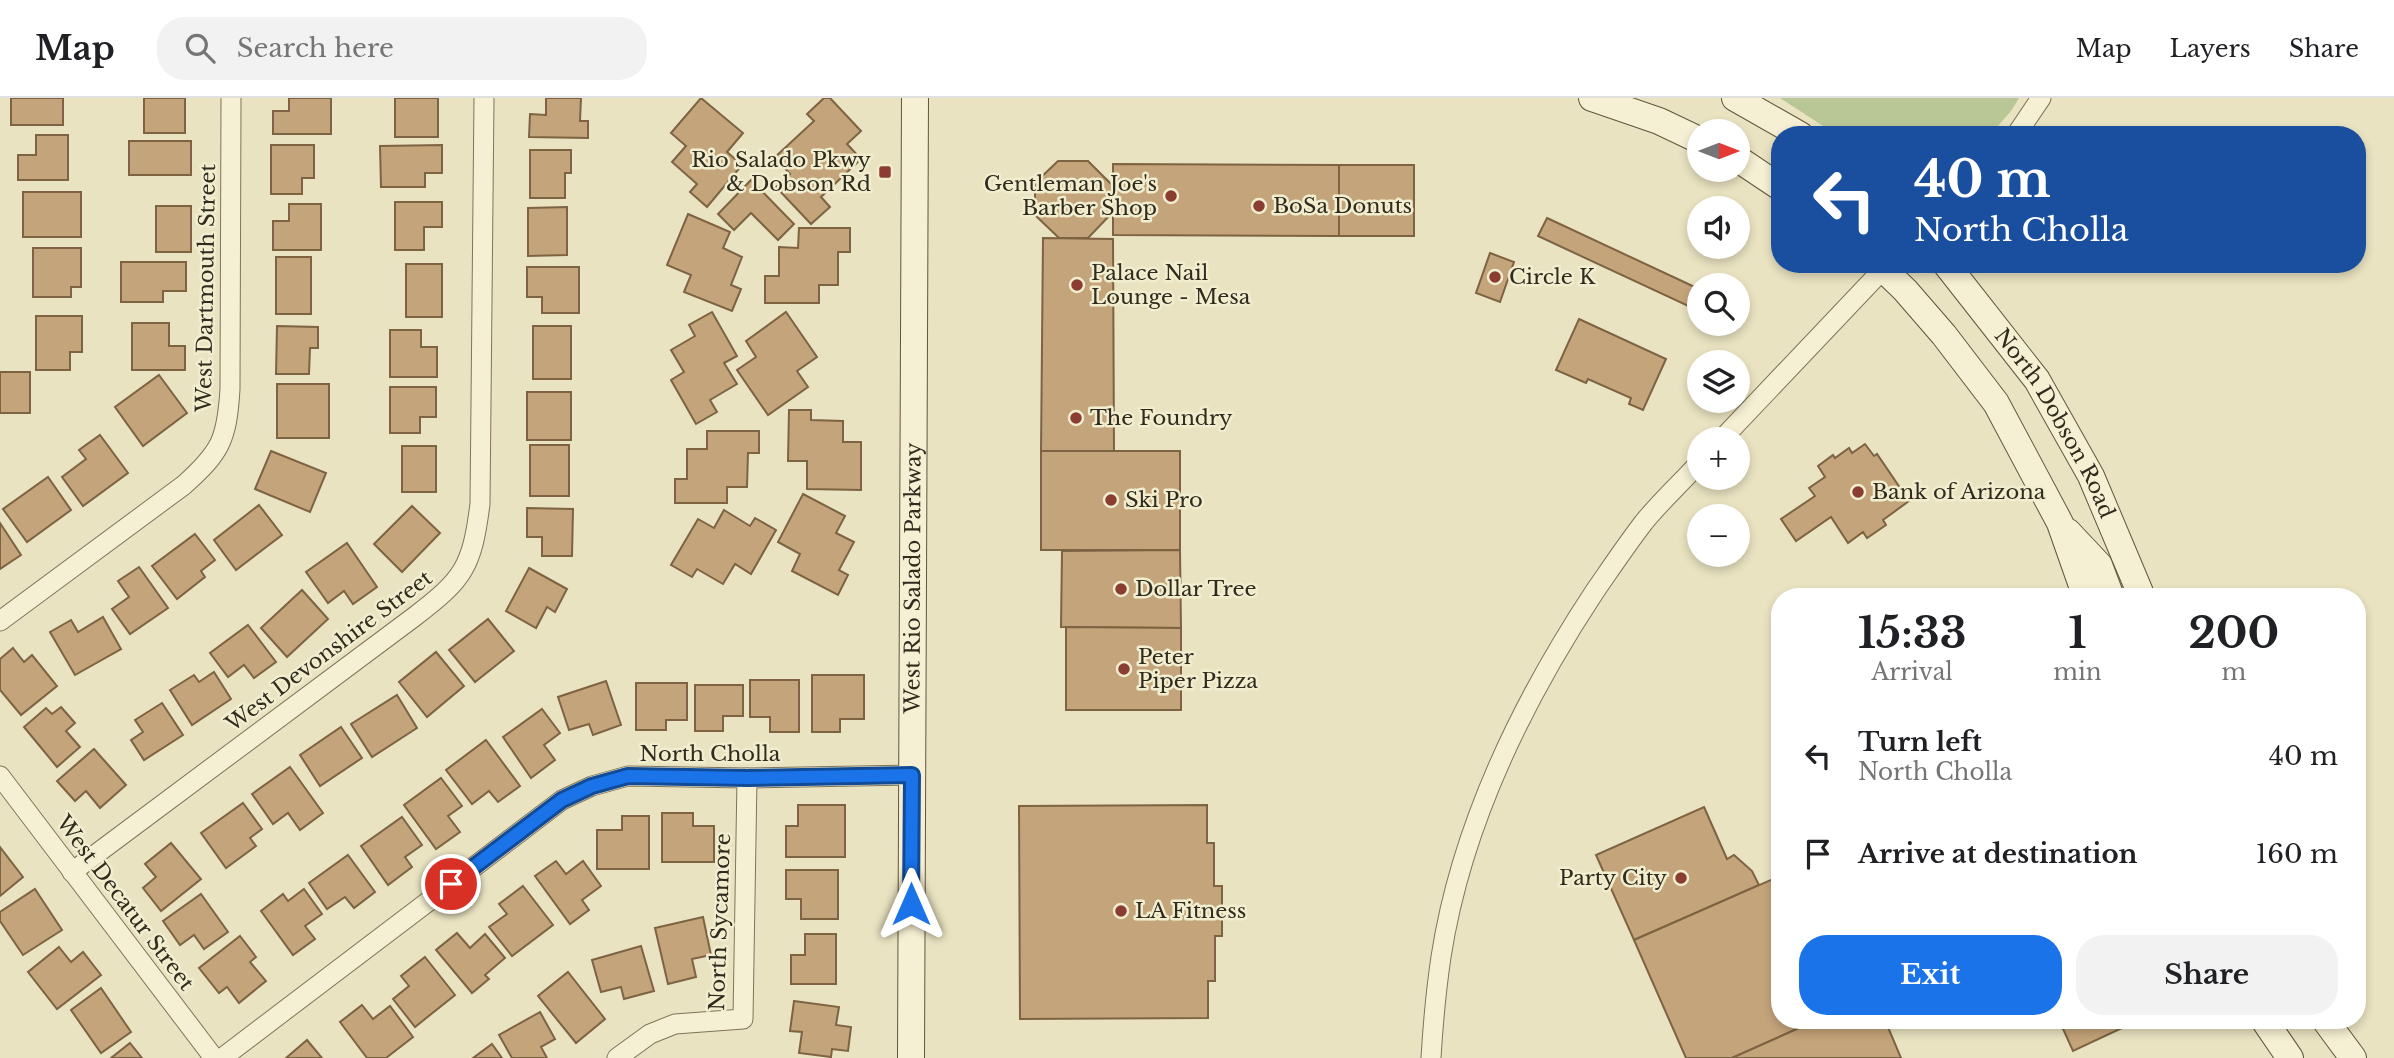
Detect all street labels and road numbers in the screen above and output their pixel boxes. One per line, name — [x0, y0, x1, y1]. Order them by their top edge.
street label: West Dartmouth Street — [191, 163, 221, 413]
street label: North Dobson Road — [1989, 324, 2120, 522]
street label: West Rio Salado Parkway — [899, 442, 927, 715]
street label: West Devonshire Street — [220, 565, 437, 738]
street label: North Cholla — [640, 741, 781, 767]
street label: West Decatur Street — [50, 809, 199, 996]
street label: North Sycamore — [704, 833, 736, 1011]

